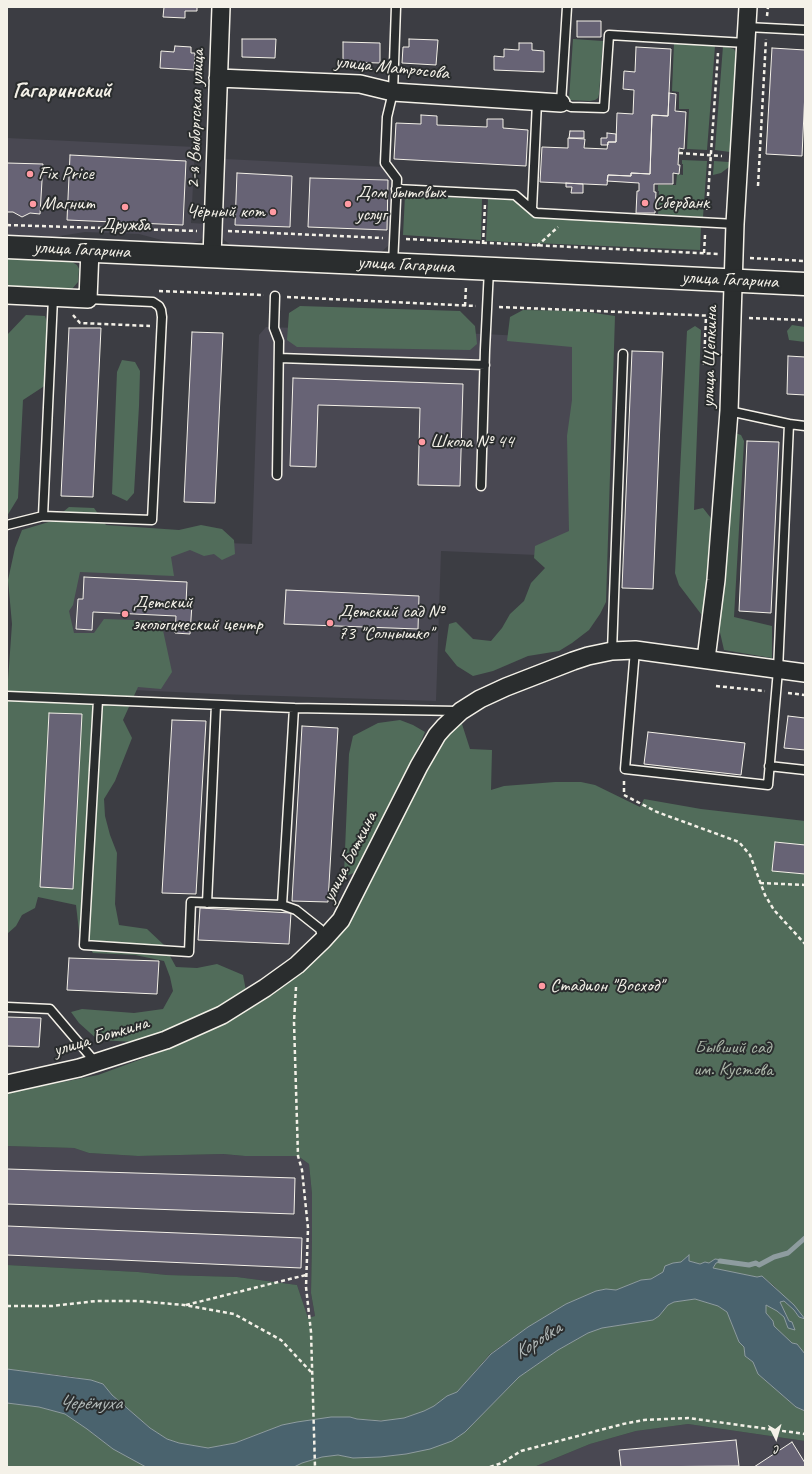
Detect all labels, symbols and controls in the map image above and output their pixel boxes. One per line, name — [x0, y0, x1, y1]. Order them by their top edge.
street label: 2-я Выборгская улица — [182, 49, 210, 189]
street label: улица Матросова — [334, 51, 450, 85]
district label: Гагаринский — [13, 77, 111, 105]
place label: Fix Price — [38, 163, 94, 185]
marker: Fix Price — [25, 169, 35, 179]
place label: Дом бытовых услуг — [356, 182, 445, 226]
place label: Сбербанк — [653, 192, 709, 214]
place label: Магнит — [41, 193, 95, 215]
marker: Сбербанк — [640, 198, 650, 208]
marker: Магнит — [28, 199, 38, 209]
marker: Дом бытовых услуг — [343, 199, 353, 209]
place label: Чёрный кот — [186, 201, 265, 223]
marker: Дружба — [120, 202, 130, 212]
marker: Чёрный кот — [268, 207, 278, 217]
place label: Дружба — [100, 214, 150, 236]
street label: улица Гагарина — [33, 236, 131, 264]
street label: улица Гагарина — [357, 251, 455, 279]
street label: улица Гагарина — [681, 266, 779, 294]
street label: улица Щепкина — [697, 306, 723, 408]
place label: Школа № 44 — [430, 431, 514, 453]
marker: Школа № 44 — [417, 437, 427, 447]
place label: Детский экологический центр — [133, 592, 263, 636]
place label: Детский сад № 73 "Солнышко" — [338, 601, 443, 645]
marker: Детский экологический центр — [120, 609, 130, 619]
marker: Детский сад № 73 "Солнышко" — [325, 618, 335, 628]
street label: улица Боткина — [318, 808, 382, 906]
place label: Стадион "Восход" — [550, 975, 663, 997]
marker: Стадион "Восход" — [537, 981, 547, 991]
street label: улица Боткина — [51, 1012, 151, 1062]
park label: Бывший сад им. Кустова — [693, 1037, 773, 1081]
water label: Коровка — [510, 1317, 566, 1365]
water label: Черёмуха — [58, 1392, 122, 1416]
north arrow — [756, 1418, 796, 1458]
text: С — [774, 1443, 780, 1457]

